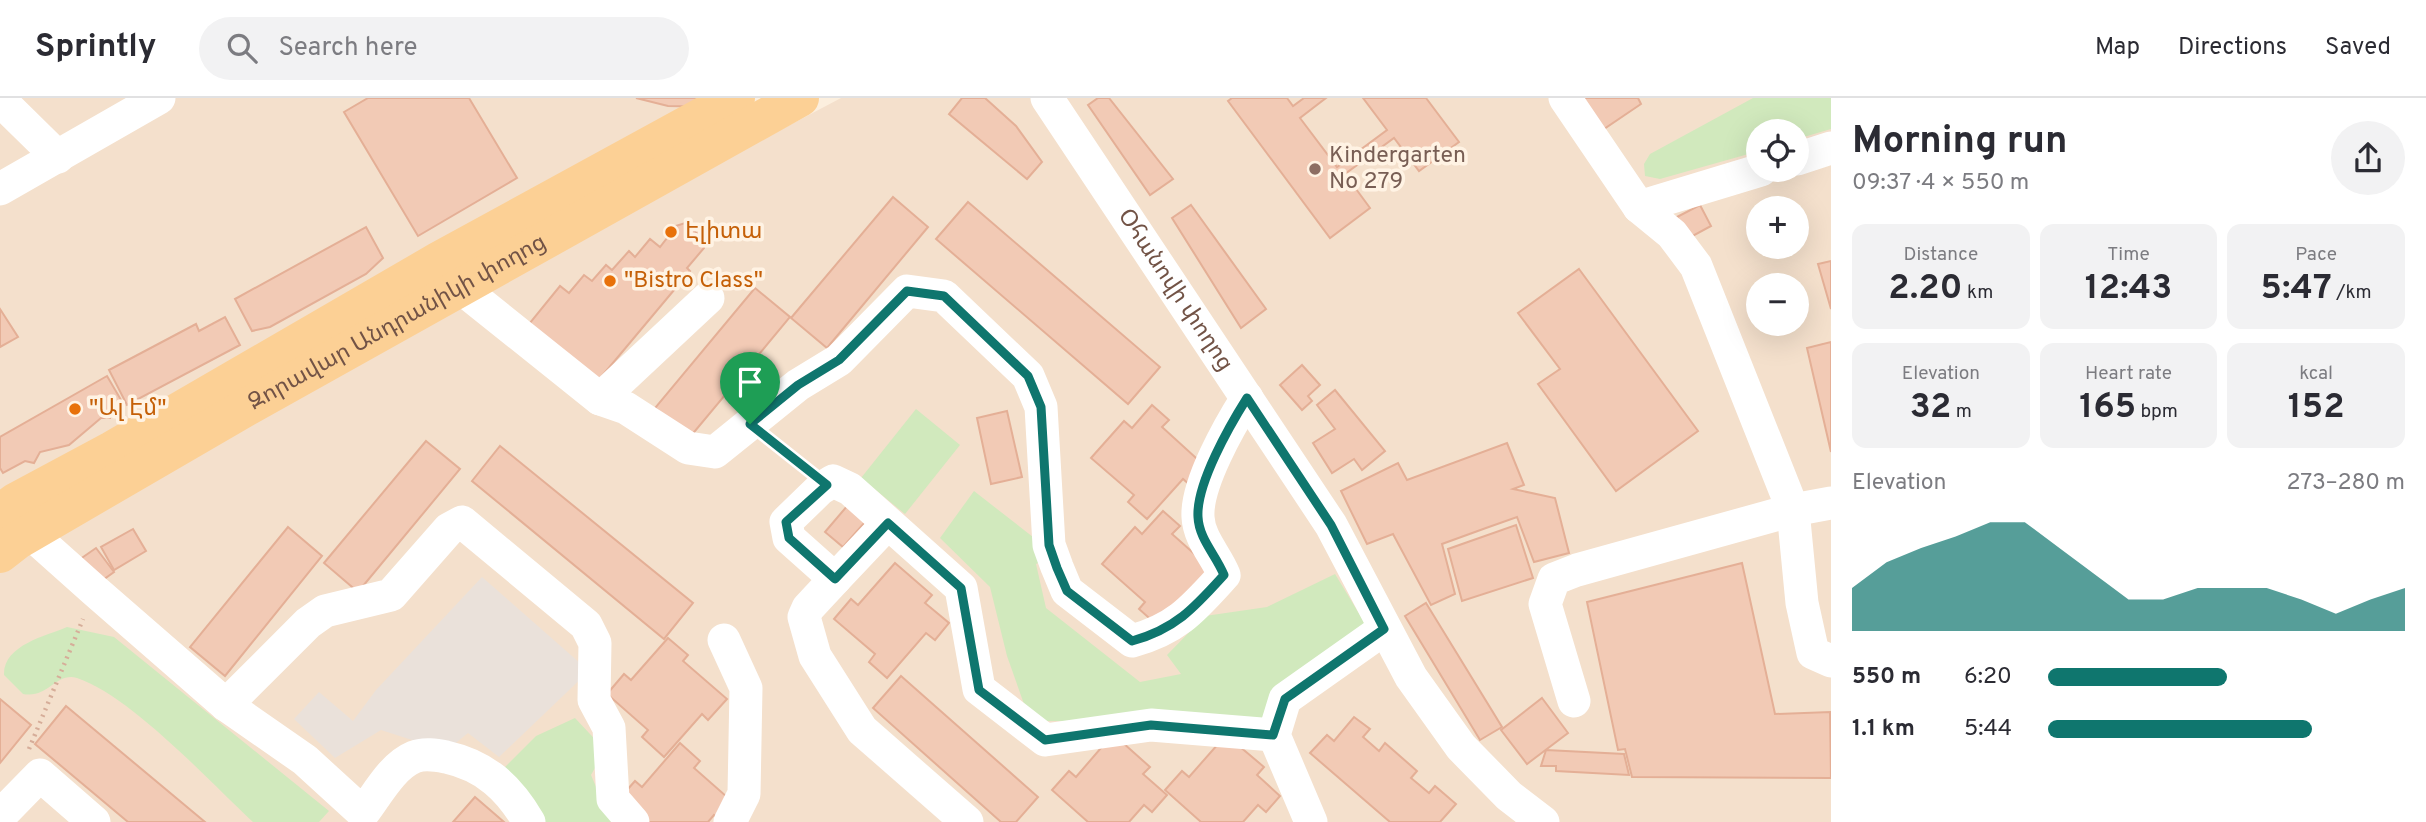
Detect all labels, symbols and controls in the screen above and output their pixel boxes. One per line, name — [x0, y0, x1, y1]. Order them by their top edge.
search box — [199, 17, 689, 80]
text: Sprintly — [35, 27, 157, 69]
icon: search — [223, 29, 261, 67]
text: Search here — [279, 32, 418, 65]
text: Map — [2095, 33, 2140, 63]
text: Directions — [2178, 33, 2287, 63]
text: Saved — [2325, 33, 2391, 63]
text: Morning run — [1852, 118, 2068, 167]
map controls — [1746, 119, 1809, 336]
button: locate — [1746, 119, 1809, 182]
button: share — [2331, 121, 2405, 195]
place label: Kindergarten No 279 — [1329, 142, 1466, 197]
marker: Kindergarten No 279 — [1307, 161, 1323, 177]
text: 09:37 · 4 × 550 m — [1852, 169, 2029, 198]
button: + — [1746, 196, 1809, 259]
street label: Օհանովի փողոց — [1111, 204, 1239, 377]
place label: Էլիտա — [685, 218, 762, 247]
marker: Էլիտա — [663, 224, 679, 240]
street label: Զորավար Անդրանիկի փողոց — [243, 228, 552, 418]
text: Distance — [1904, 243, 1978, 267]
text: Time — [2107, 243, 2150, 267]
text: Pace — [2295, 243, 2337, 267]
place label: "Bistro Class" — [624, 267, 763, 296]
text: 2.20 — [1888, 267, 1963, 311]
text: 12:43 — [2085, 267, 2172, 311]
text: 5:47 — [2261, 267, 2332, 311]
marker: "Bistro Class" — [602, 273, 618, 289]
button: − — [1746, 273, 1809, 336]
text: km — [1963, 281, 1993, 305]
text: /km — [2332, 281, 2372, 305]
pin — [720, 352, 780, 424]
text: Elevation — [1902, 362, 1980, 386]
text: Heart rate — [2085, 362, 2172, 386]
text: kcal — [2299, 362, 2333, 386]
icon: arrive — [731, 363, 769, 401]
text: 32 — [1910, 386, 1951, 430]
text: 165 — [2079, 386, 2136, 430]
text: 152 — [2288, 386, 2345, 430]
place label: "Ալ Էմ" — [89, 395, 166, 424]
text: m — [1951, 400, 1972, 424]
text: bpm — [2136, 400, 2178, 424]
marker: "Ալ Էմ" — [67, 401, 83, 417]
text: Elevation — [1852, 469, 1947, 498]
text: 273–280 m — [2286, 469, 2405, 498]
text: 550 m — [1852, 663, 1921, 692]
text: 6:20 — [1964, 663, 2012, 692]
text: 1.1 km — [1852, 715, 1915, 744]
text: 5:44 — [1964, 715, 2012, 744]

